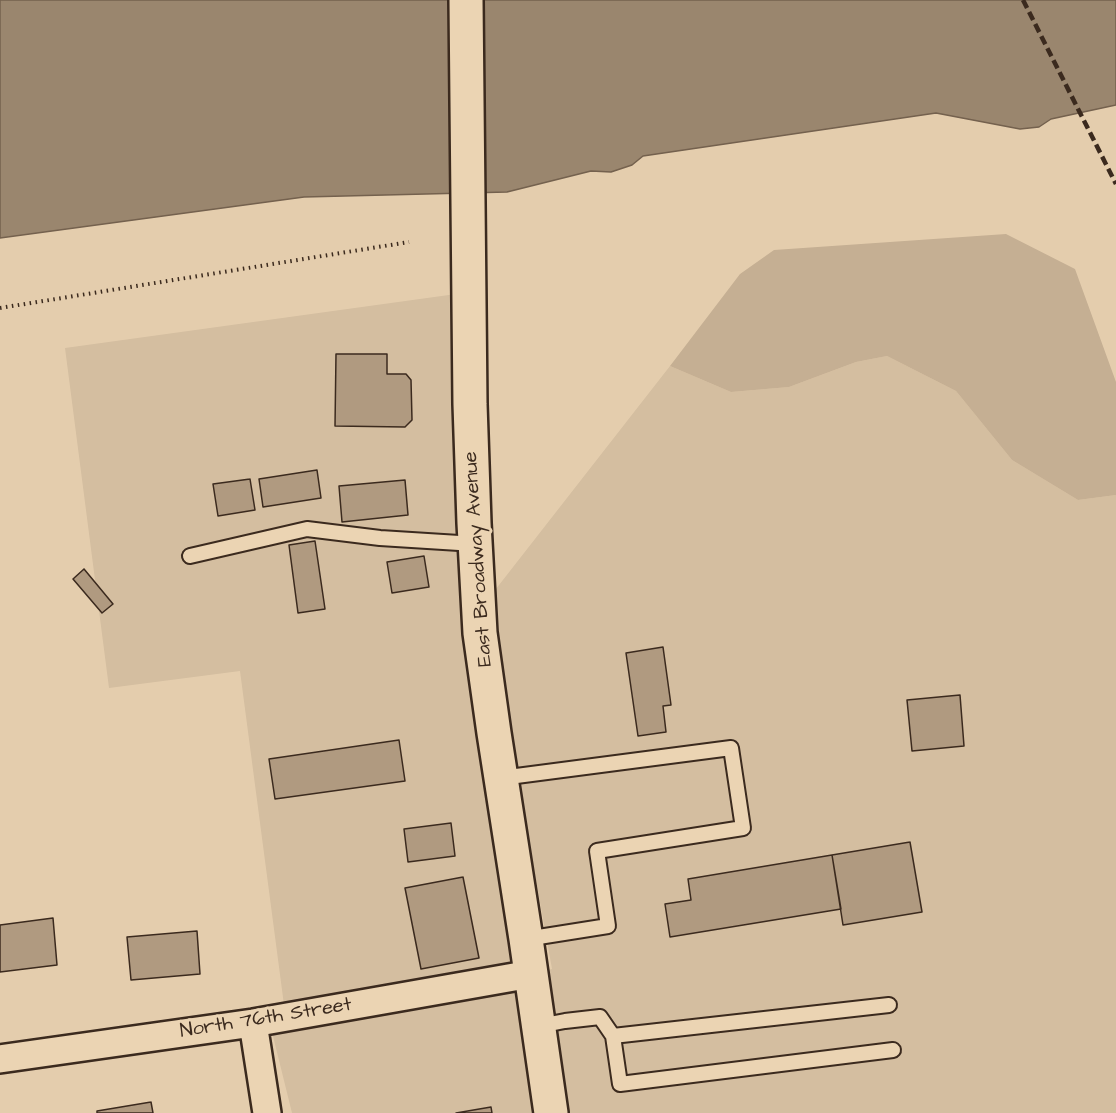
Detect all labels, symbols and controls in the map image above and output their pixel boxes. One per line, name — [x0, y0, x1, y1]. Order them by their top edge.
street label: East Broadway Avenue — [460, 451, 498, 667]
street label: North 76th Street — [179, 994, 353, 1044]

